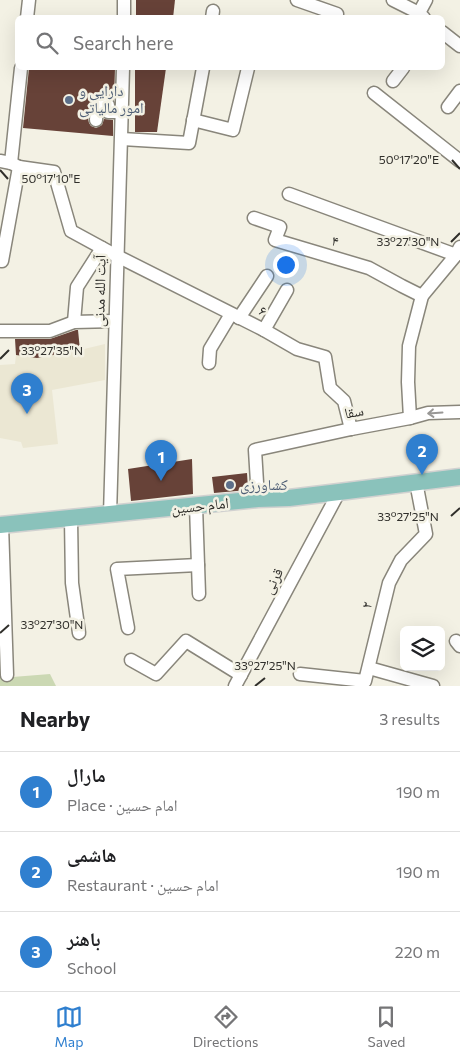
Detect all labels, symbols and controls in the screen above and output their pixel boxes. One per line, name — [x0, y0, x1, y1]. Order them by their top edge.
search box — [15, 15, 445, 70]
icon: search — [33, 29, 61, 57]
text: Search here — [73, 31, 173, 54]
place label: دارایی و امور مالیاتی — [79, 81, 144, 118]
marker: دارایی و امور مالیاتی — [63, 94, 75, 106]
text: 50°17'20"E — [379, 152, 439, 166]
text: 50°17'10"E — [22, 171, 80, 185]
street label: ۴ — [330, 230, 341, 250]
text: 33°27'30"N — [377, 234, 439, 248]
your location — [273, 252, 299, 278]
street label: آیت الله مدنی — [89, 253, 111, 327]
street label: ۶ — [257, 301, 271, 320]
text: 33°27'35"N — [21, 343, 83, 357]
pin: 3 — [11, 373, 43, 414]
street label: سقا — [343, 400, 365, 422]
one-way arrow — [427, 409, 443, 418]
pin: 2 — [406, 434, 438, 475]
pin: 1 — [145, 440, 177, 481]
place label: کشاورزی — [240, 475, 288, 495]
marker: کشاورزی — [224, 479, 236, 491]
street label: امام حسین — [170, 493, 230, 519]
text: 33°27'25"N — [377, 509, 439, 523]
street label: قرنی — [258, 564, 288, 598]
street label: ۲ — [356, 599, 376, 610]
text: 33°27'30"N — [21, 617, 83, 631]
map controls — [400, 626, 445, 671]
button: layers — [400, 626, 445, 671]
text: 33°27'25"N — [234, 658, 296, 672]
text: Nearby — [20, 706, 90, 731]
text: 3 results — [379, 709, 440, 728]
text: مارال — [67, 763, 106, 786]
text: 1 — [32, 782, 40, 801]
text: 190 m — [396, 782, 440, 801]
text: Place · امام حسین — [67, 795, 178, 814]
text: هاشمی — [67, 843, 117, 866]
text: 2 — [31, 862, 41, 881]
text: 190 m — [396, 862, 440, 881]
text: Restaurant · امام حسین — [67, 875, 219, 894]
text: باهنر — [67, 927, 101, 950]
text: 3 — [31, 942, 41, 961]
text: 220 m — [395, 942, 440, 961]
text: School — [67, 958, 117, 977]
tab: Map — [55, 1003, 83, 1050]
tab: Directions — [193, 1003, 258, 1050]
tab: Saved — [368, 1003, 405, 1050]

